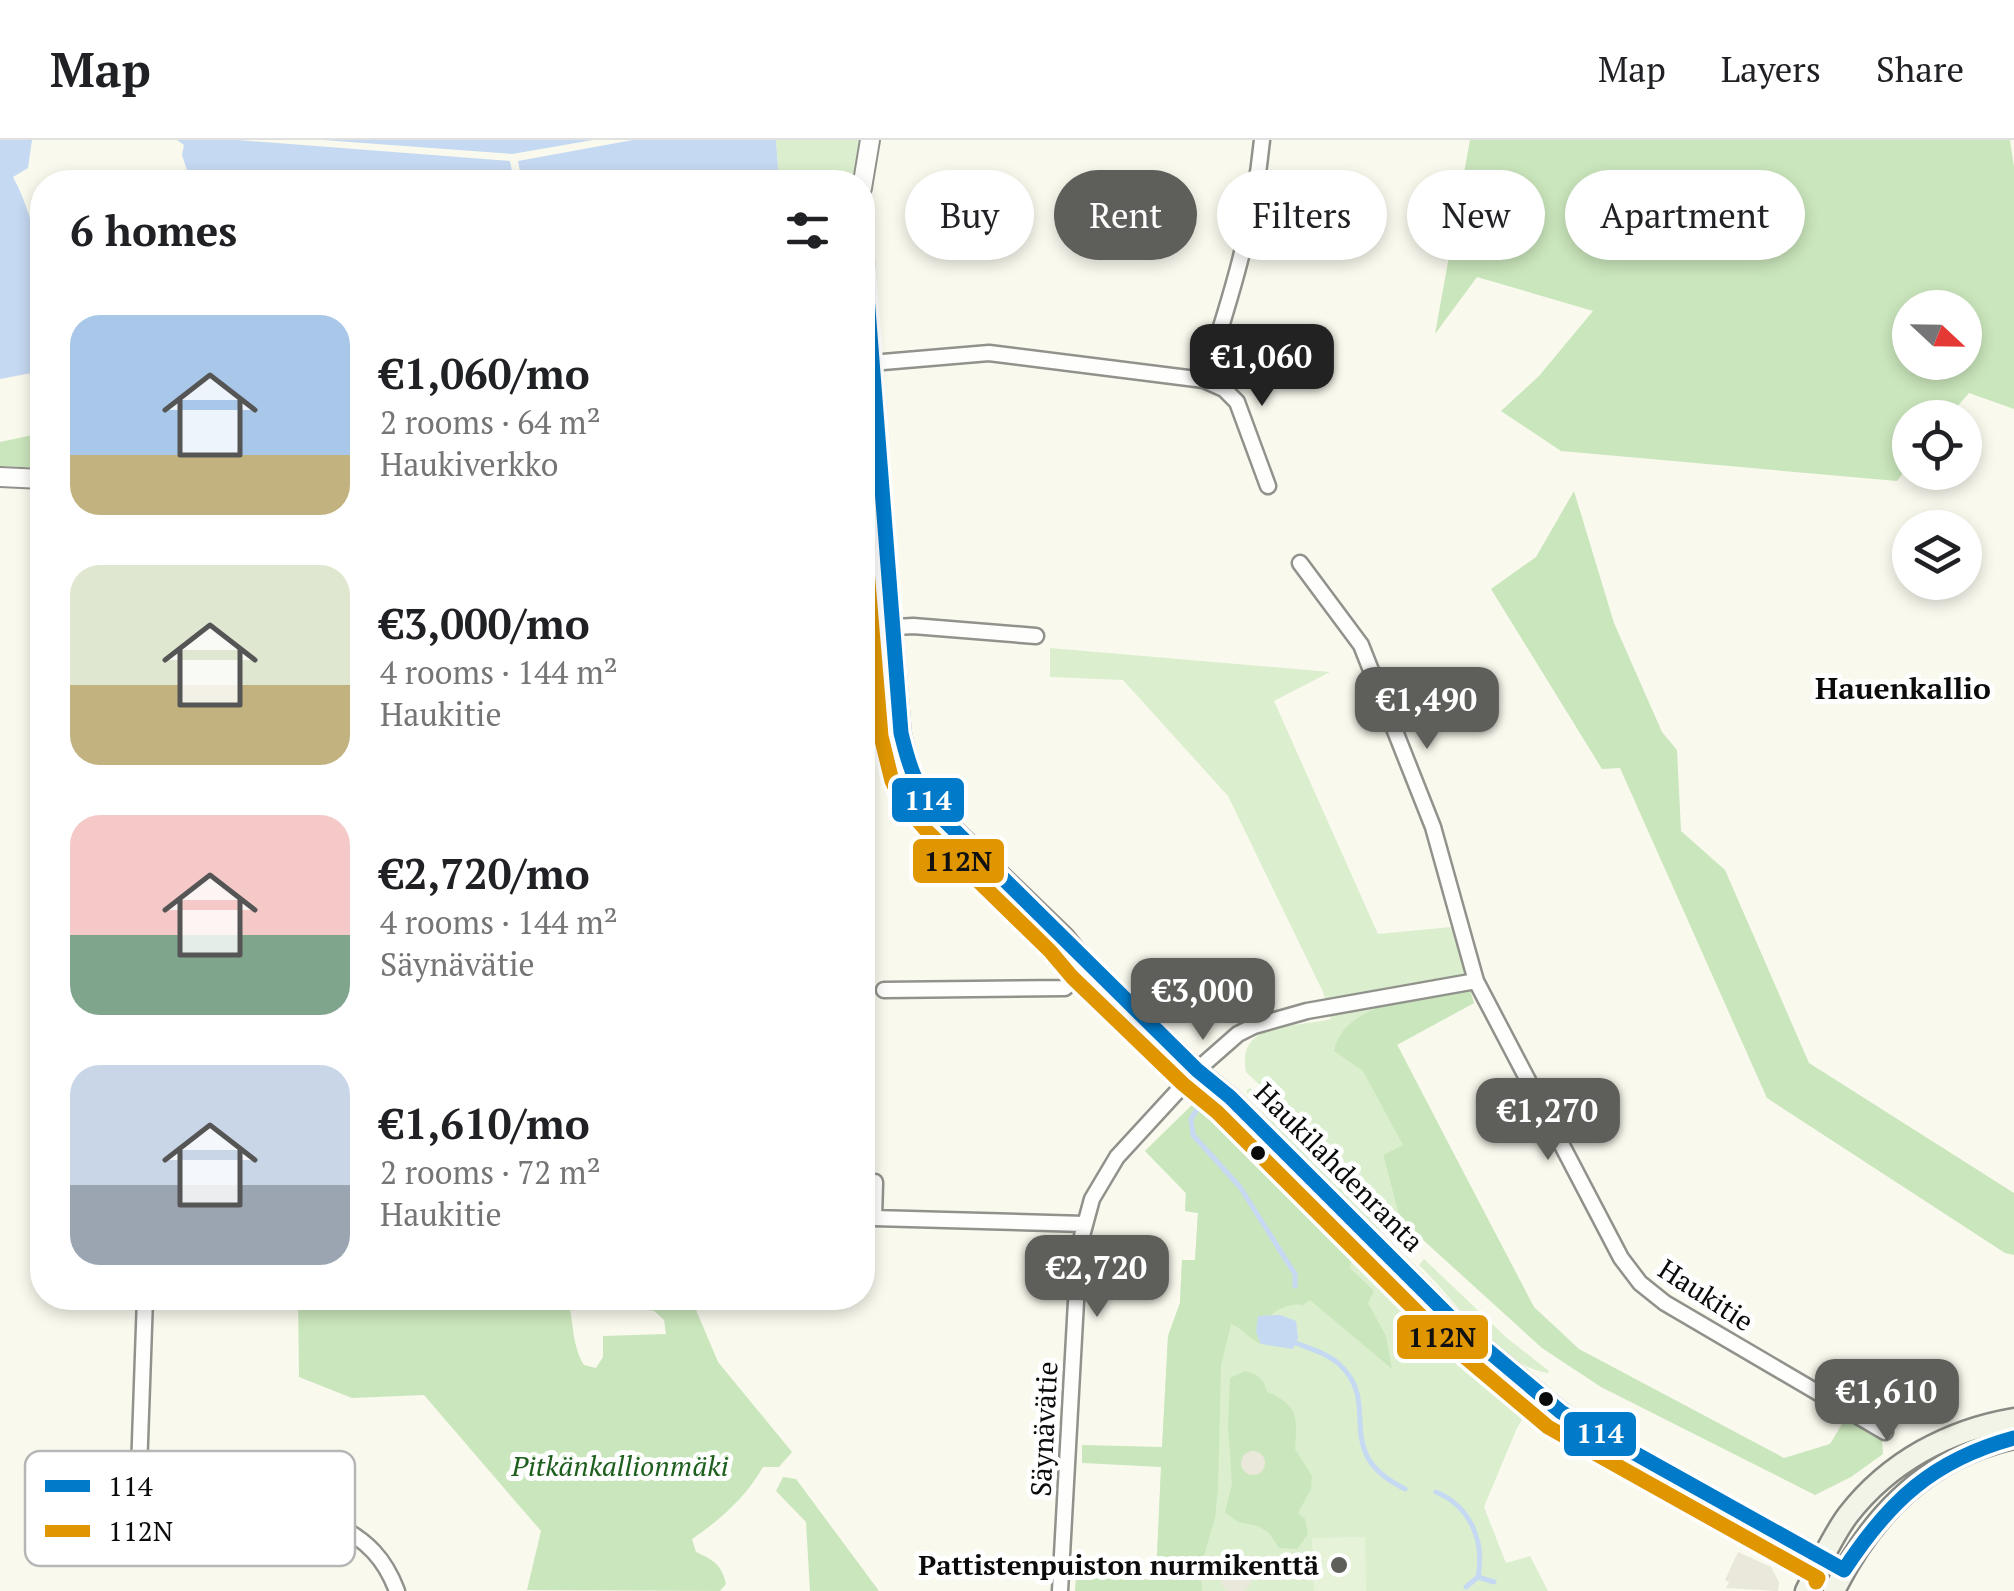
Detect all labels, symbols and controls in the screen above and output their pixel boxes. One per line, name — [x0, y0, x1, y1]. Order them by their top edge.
text: Map — [50, 37, 151, 101]
text: Map — [1598, 46, 1666, 92]
text: Layers — [1721, 46, 1821, 92]
text: Share — [1876, 46, 1964, 92]
chip: Buy — [905, 170, 1034, 260]
chip: Rent — [1054, 170, 1197, 260]
chip: Filters — [1217, 170, 1387, 260]
chip: New — [1407, 170, 1545, 260]
chip: Apartment — [1565, 170, 1805, 260]
text: 6 homes — [70, 202, 237, 258]
icon: filters — [780, 203, 835, 258]
north arrow — [1892, 290, 1982, 380]
map controls — [1892, 290, 1982, 600]
pin: €1,060 — [1181, 324, 1343, 409]
text: €1,060 — [1212, 335, 1312, 377]
text: €1,060/mo — [380, 345, 590, 401]
icon: home — [150, 355, 270, 475]
button: locate — [1892, 400, 1982, 490]
text: 2 rooms · 64 m² — [380, 401, 601, 443]
text: Haukiverkko — [380, 443, 558, 485]
button: layers — [1892, 510, 1982, 600]
text: €3,000/mo — [380, 595, 590, 651]
icon: home — [150, 605, 270, 725]
text: 4 rooms · 144 m² — [380, 651, 618, 693]
pin: €1,490 — [1346, 667, 1508, 752]
district label: Hauenkallio — [1815, 668, 1991, 708]
text: €1,490 — [1377, 678, 1477, 720]
text: Haukitie — [380, 693, 502, 735]
line badge: 114 — [890, 776, 966, 824]
text: 114 — [904, 781, 952, 818]
line badge: 112N — [911, 837, 1006, 885]
text: 112N — [924, 842, 992, 879]
text: €2,720/mo — [380, 845, 590, 901]
icon: home — [150, 855, 270, 975]
text: 4 rooms · 144 m² — [380, 901, 618, 943]
text: Säynävätie — [380, 943, 535, 985]
pin: €3,000 — [1122, 958, 1284, 1043]
text: €3,000 — [1153, 969, 1253, 1011]
street label: Haukilahdenranta — [1247, 1074, 1432, 1259]
pin: €1,270 — [1467, 1078, 1629, 1163]
text: €1,270 — [1498, 1089, 1598, 1131]
text: €1,610/mo — [380, 1095, 590, 1151]
icon: home — [150, 1105, 270, 1225]
unlabelled marker — [1248, 1143, 1268, 1163]
text: 2 rooms · 72 m² — [380, 1151, 601, 1193]
text: Haukitie — [380, 1193, 502, 1235]
pin: €2,720 — [1016, 1235, 1178, 1320]
text: €2,720 — [1047, 1246, 1147, 1288]
street label: Haukitie — [1652, 1250, 1761, 1339]
line badge: 112N — [1395, 1313, 1490, 1361]
text: 112N — [1408, 1318, 1476, 1355]
pin: €1,610 — [1806, 1359, 1968, 1444]
street label: Säynävätie — [1021, 1360, 1066, 1497]
text: €1,610 — [1837, 1370, 1937, 1412]
unlabelled marker — [1536, 1389, 1556, 1409]
line badge: 114 — [1562, 1410, 1638, 1458]
text: 114 — [1576, 1414, 1624, 1451]
park label: Pitkänkallionmäki — [511, 1447, 729, 1484]
legend — [25, 1451, 355, 1566]
text: 114 — [108, 1467, 153, 1504]
text: 112N — [108, 1512, 173, 1549]
place label: Pattistenpuiston nurmikenttä — [918, 1546, 1319, 1583]
marker: Pattistenpuiston nurmikenttä — [1328, 1554, 1350, 1576]

